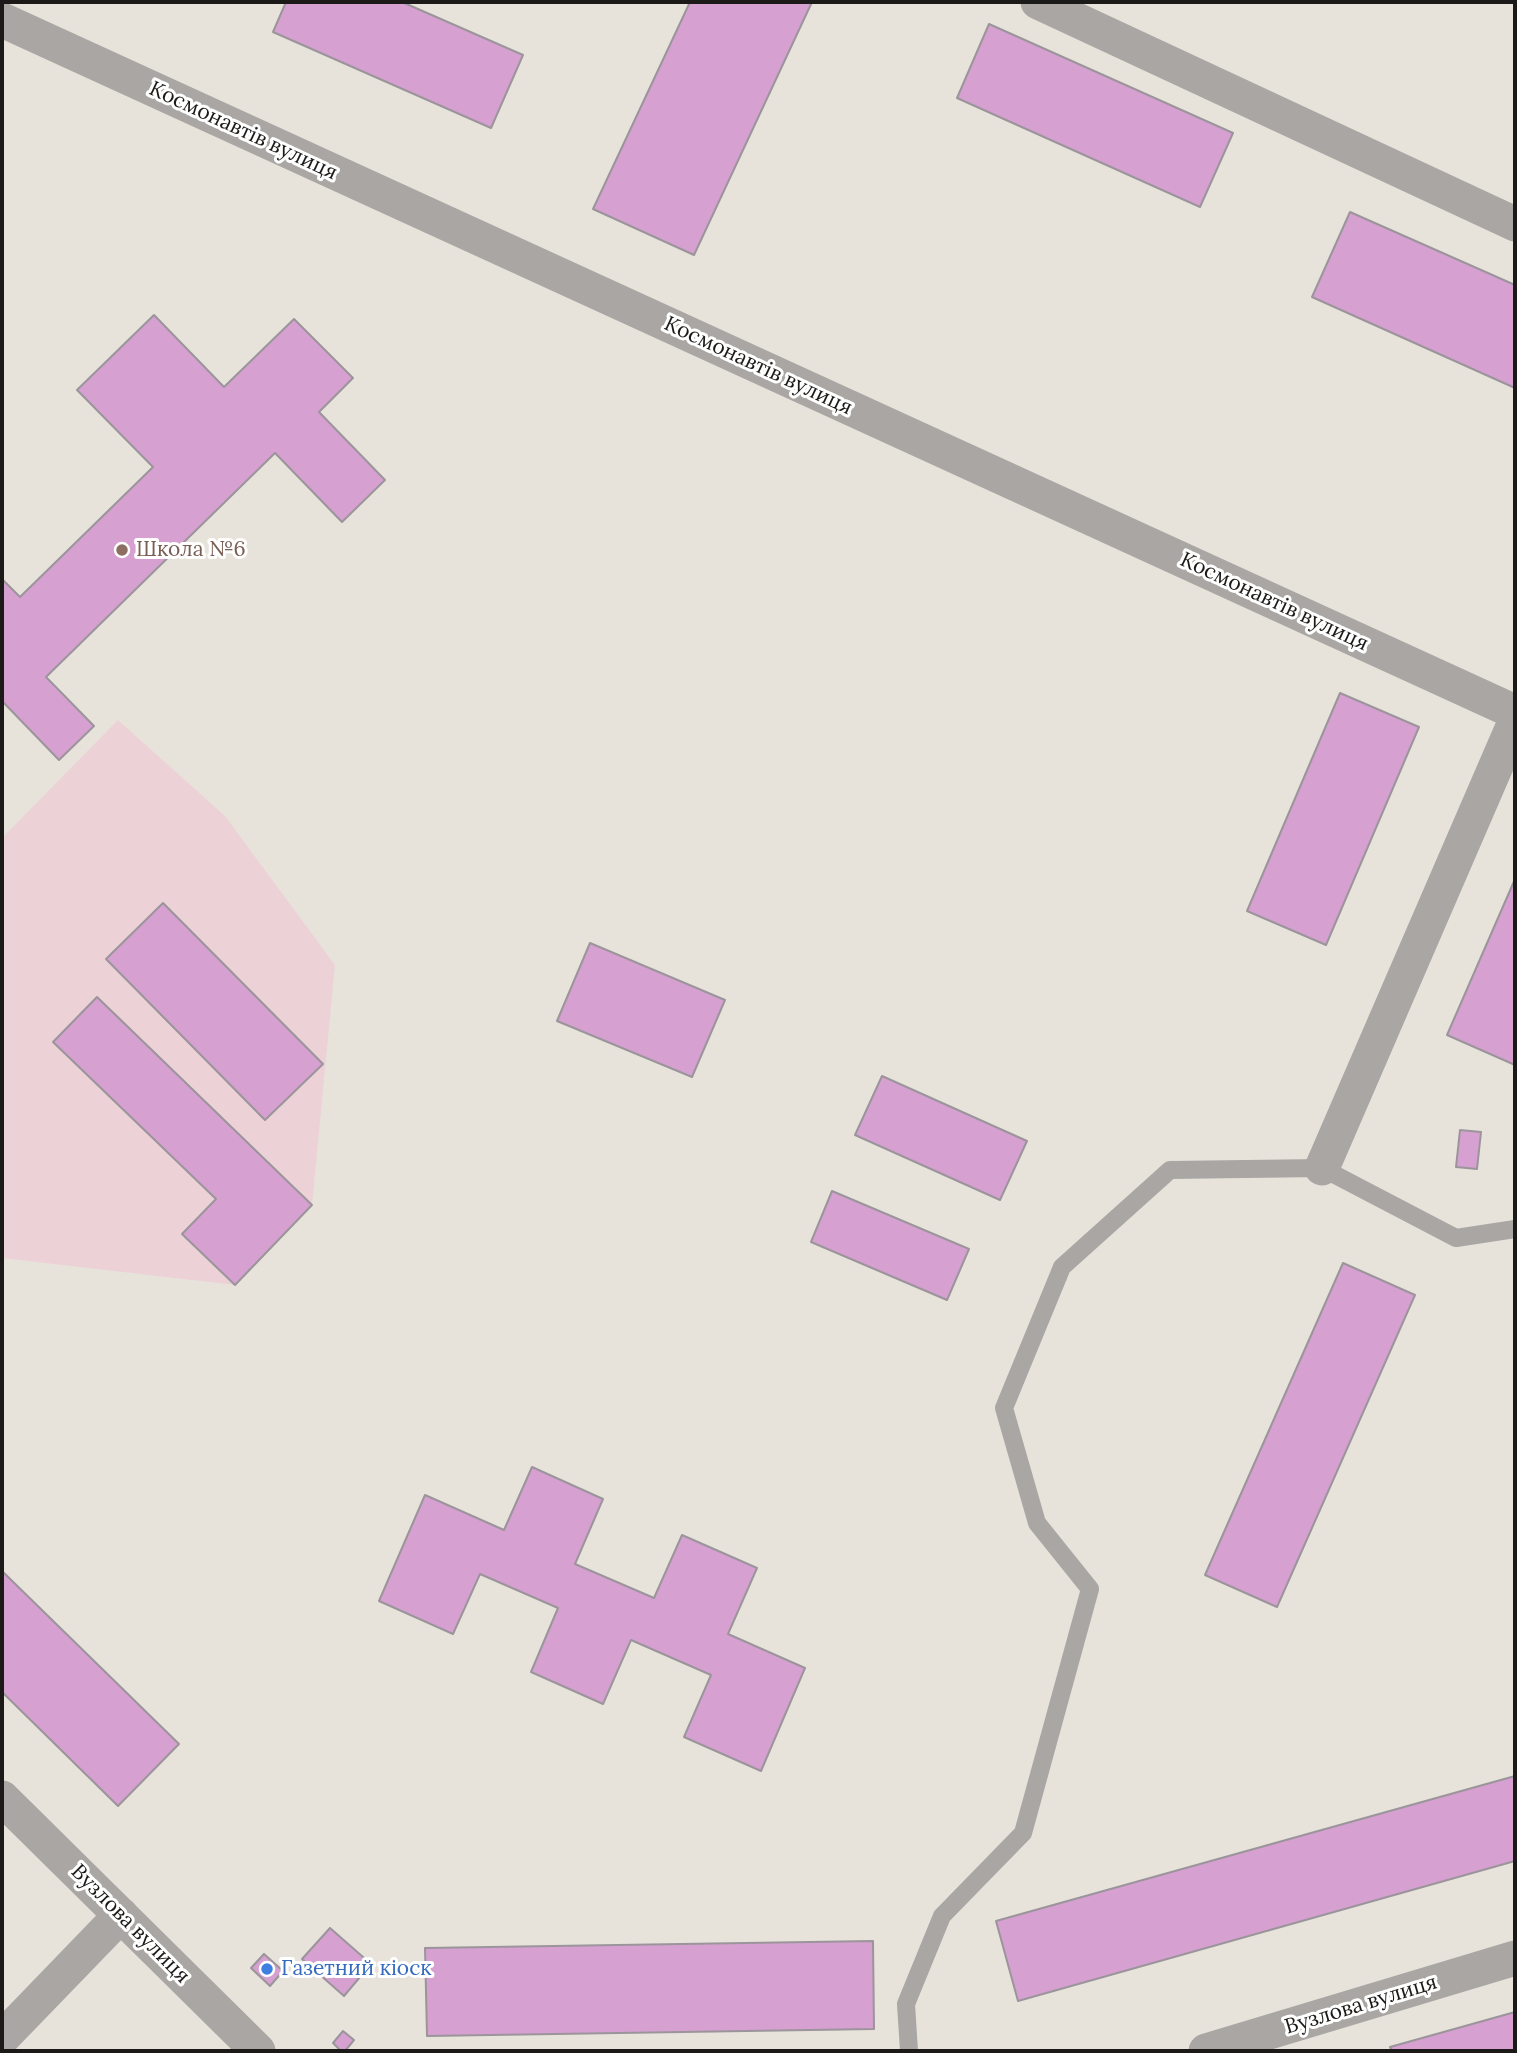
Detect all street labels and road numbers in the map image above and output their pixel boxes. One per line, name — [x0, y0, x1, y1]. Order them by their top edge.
street label: Космонавтів вулиця — [145, 76, 341, 186]
street label: Космонавтів вулиця — [660, 311, 856, 421]
street label: Космонавтів вулиця — [1176, 547, 1372, 657]
street label: Вузлова вулиця — [65, 1859, 195, 1989]
street label: Вузлова вулиця — [1282, 1970, 1440, 2040]

